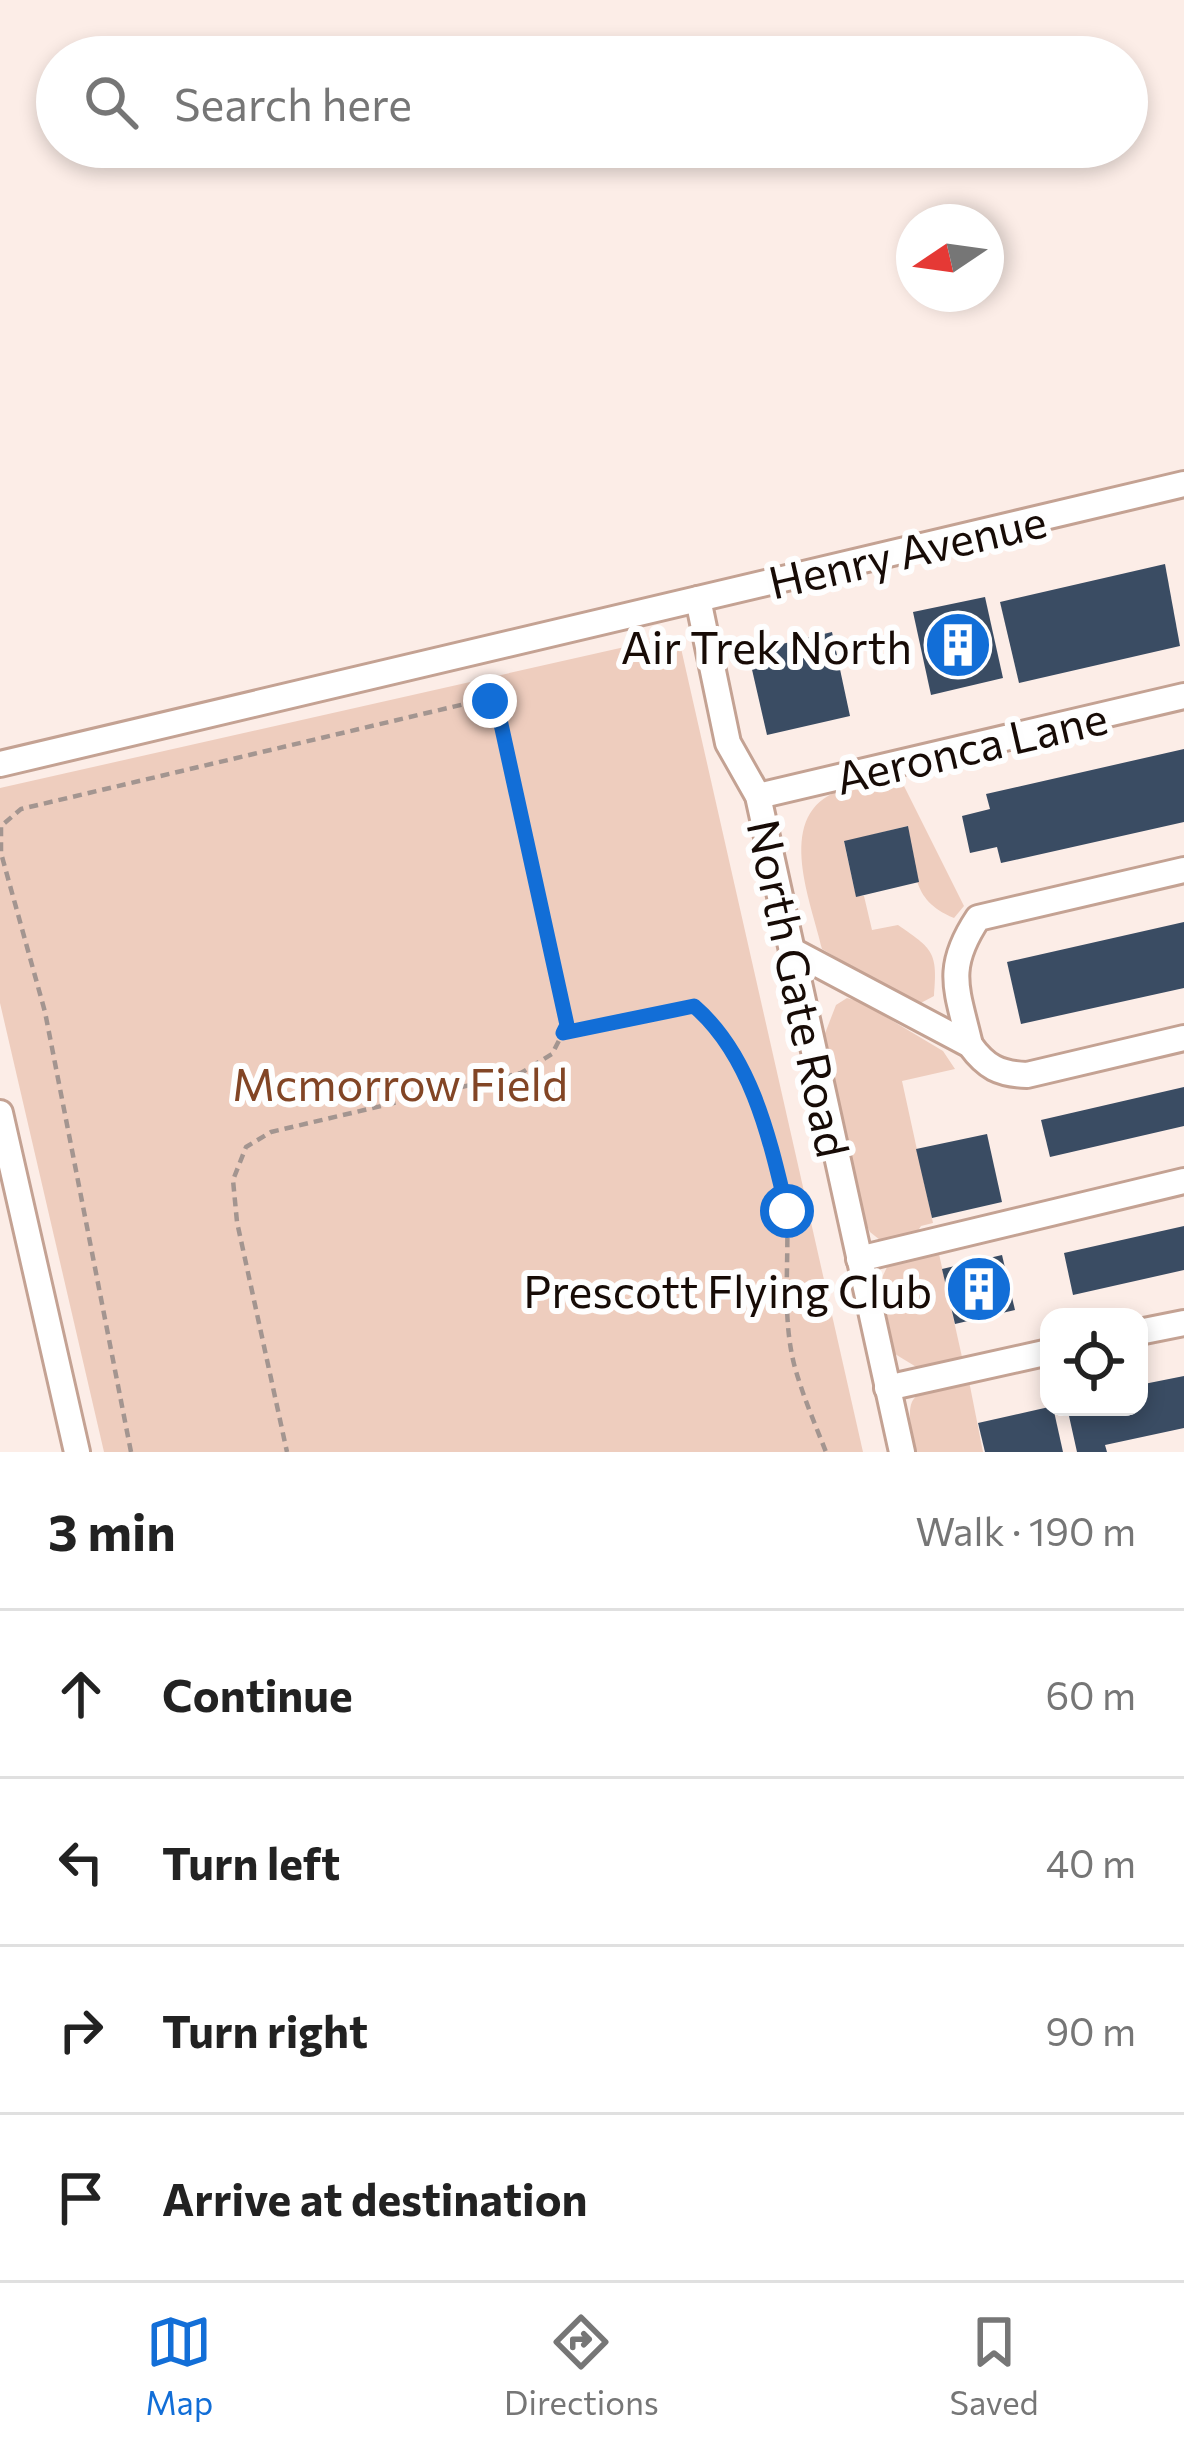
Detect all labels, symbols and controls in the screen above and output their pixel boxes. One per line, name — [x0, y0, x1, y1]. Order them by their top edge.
search box — [36, 36, 1148, 168]
icon: search — [78, 69, 144, 135]
text: Search here — [174, 75, 412, 130]
north arrow — [896, 204, 1004, 312]
street label: Henry Avenue — [763, 491, 1051, 609]
building icon: Air Trek North — [923, 610, 993, 680]
place label: Air Trek North — [621, 618, 912, 673]
route end — [463, 674, 517, 728]
street label: Aeronca Lane — [830, 688, 1112, 804]
street label: North Gate Road — [737, 814, 863, 1162]
park label: Mcmorrow Field — [232, 1055, 568, 1110]
route start — [760, 1184, 814, 1238]
building icon: Prescott Flying Club — [944, 1254, 1014, 1324]
place label: Prescott Flying Club — [523, 1262, 932, 1317]
map controls — [1040, 1308, 1148, 1416]
button: locate — [1040, 1308, 1148, 1416]
text: 3 min — [48, 1499, 176, 1562]
text: Walk · 190 m — [915, 1506, 1136, 1554]
icon: ahead — [48, 1661, 114, 1727]
text: Continue — [162, 1666, 353, 1721]
text: 60 m — [1045, 1670, 1136, 1718]
icon: left — [48, 1829, 114, 1895]
text: Turn left — [162, 1834, 340, 1889]
text: 40 m — [1046, 1838, 1136, 1886]
icon: right — [48, 1997, 114, 2063]
text: Turn right — [162, 2002, 368, 2057]
text: 90 m — [1045, 2006, 1136, 2054]
icon: arrive — [48, 2165, 114, 2231]
text: Arrive at destination — [162, 2170, 588, 2225]
tab: Map — [145, 2309, 213, 2422]
tab: Directions — [504, 2309, 659, 2422]
tab: Saved — [950, 2309, 1039, 2422]

